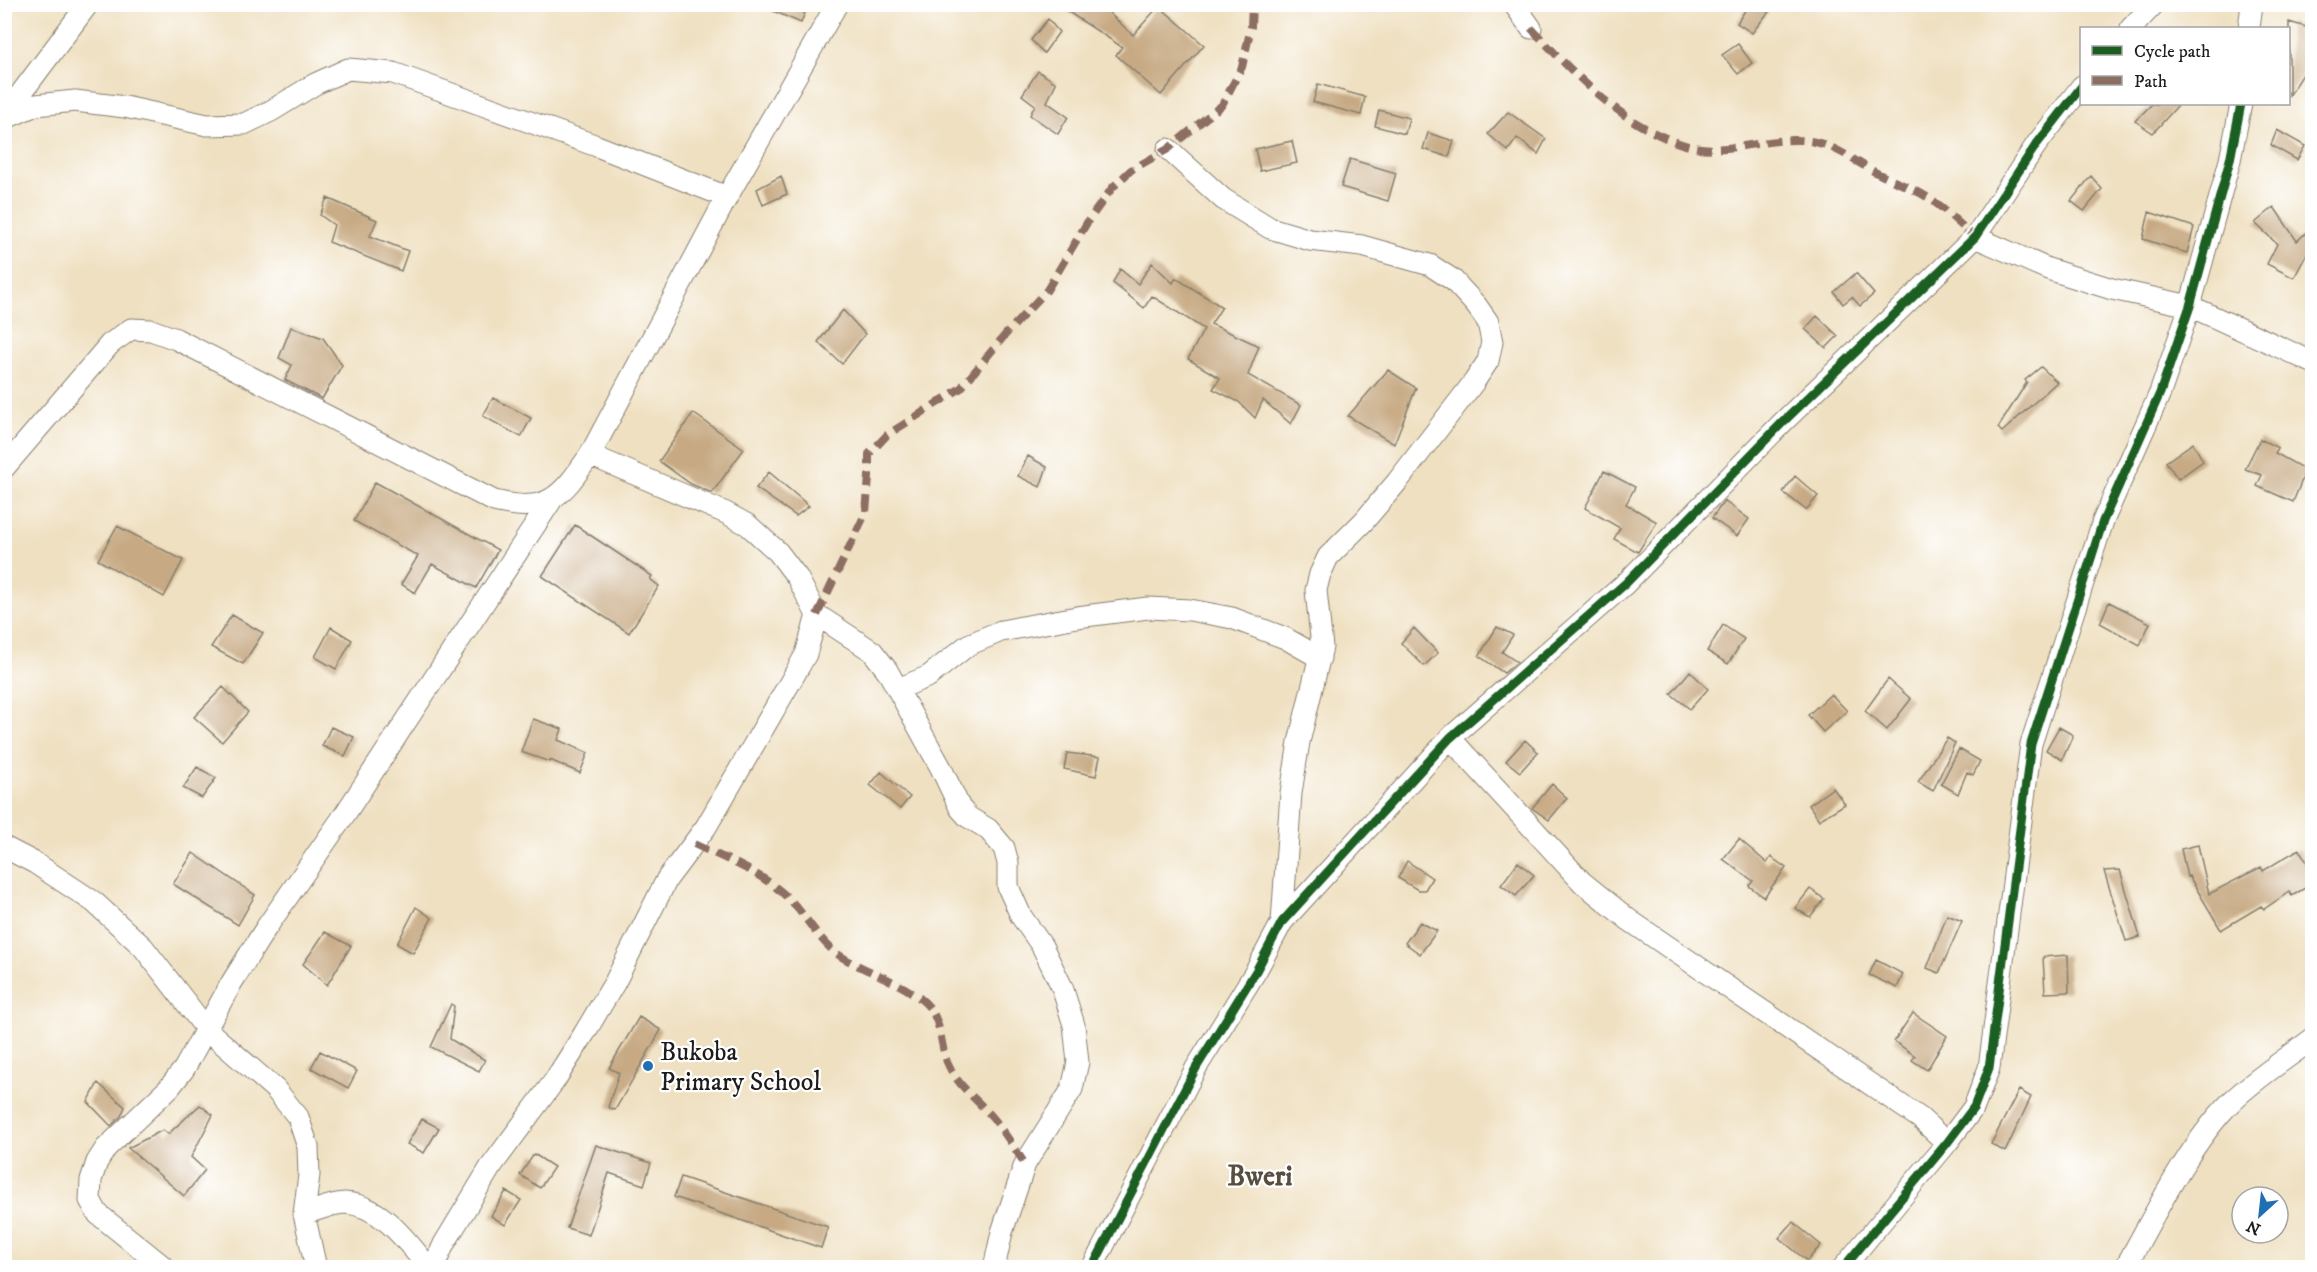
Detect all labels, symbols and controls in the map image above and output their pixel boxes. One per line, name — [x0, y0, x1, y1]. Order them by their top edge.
legend — [2080, 27, 2290, 105]
text: Cycle path — [2134, 41, 2211, 63]
text: Path — [2134, 71, 2168, 93]
place label: Bukoba Primary School — [660, 1036, 821, 1099]
marker: Bukoba Primary School — [641, 1059, 655, 1073]
district label: Bweri — [1228, 1159, 1292, 1194]
north arrow — [2230, 1185, 2290, 1245]
text: N — [2243, 1216, 2264, 1239]

